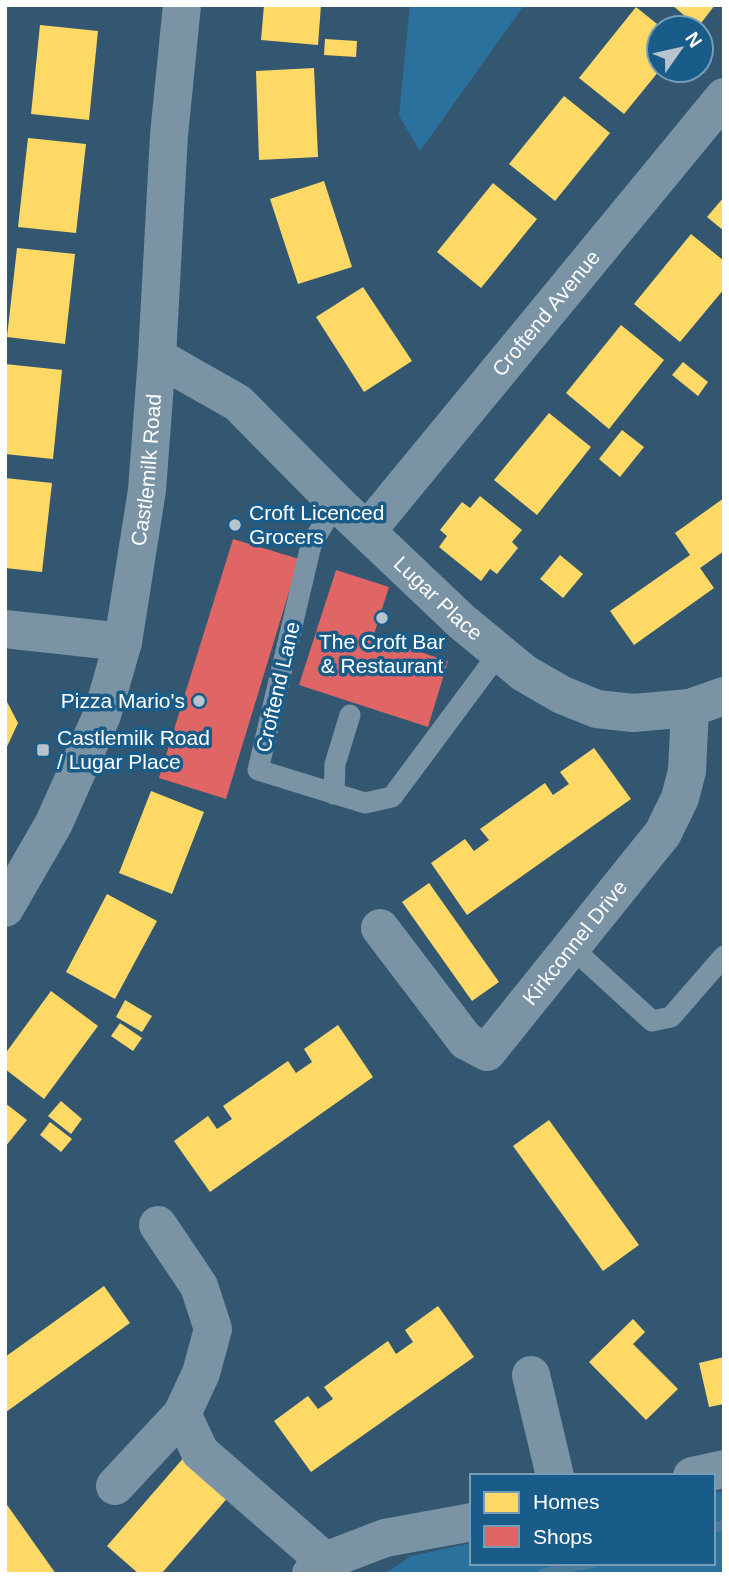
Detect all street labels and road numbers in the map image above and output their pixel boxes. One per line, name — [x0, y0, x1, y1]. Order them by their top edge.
street label: Croftend Avenue — [487, 245, 604, 381]
street label: Castlemilk Road — [126, 393, 165, 548]
street label: Lugar Place — [390, 552, 487, 645]
street label: Croftend Lane — [251, 619, 304, 754]
street label: Kirkconnel Drive — [518, 876, 631, 1009]

